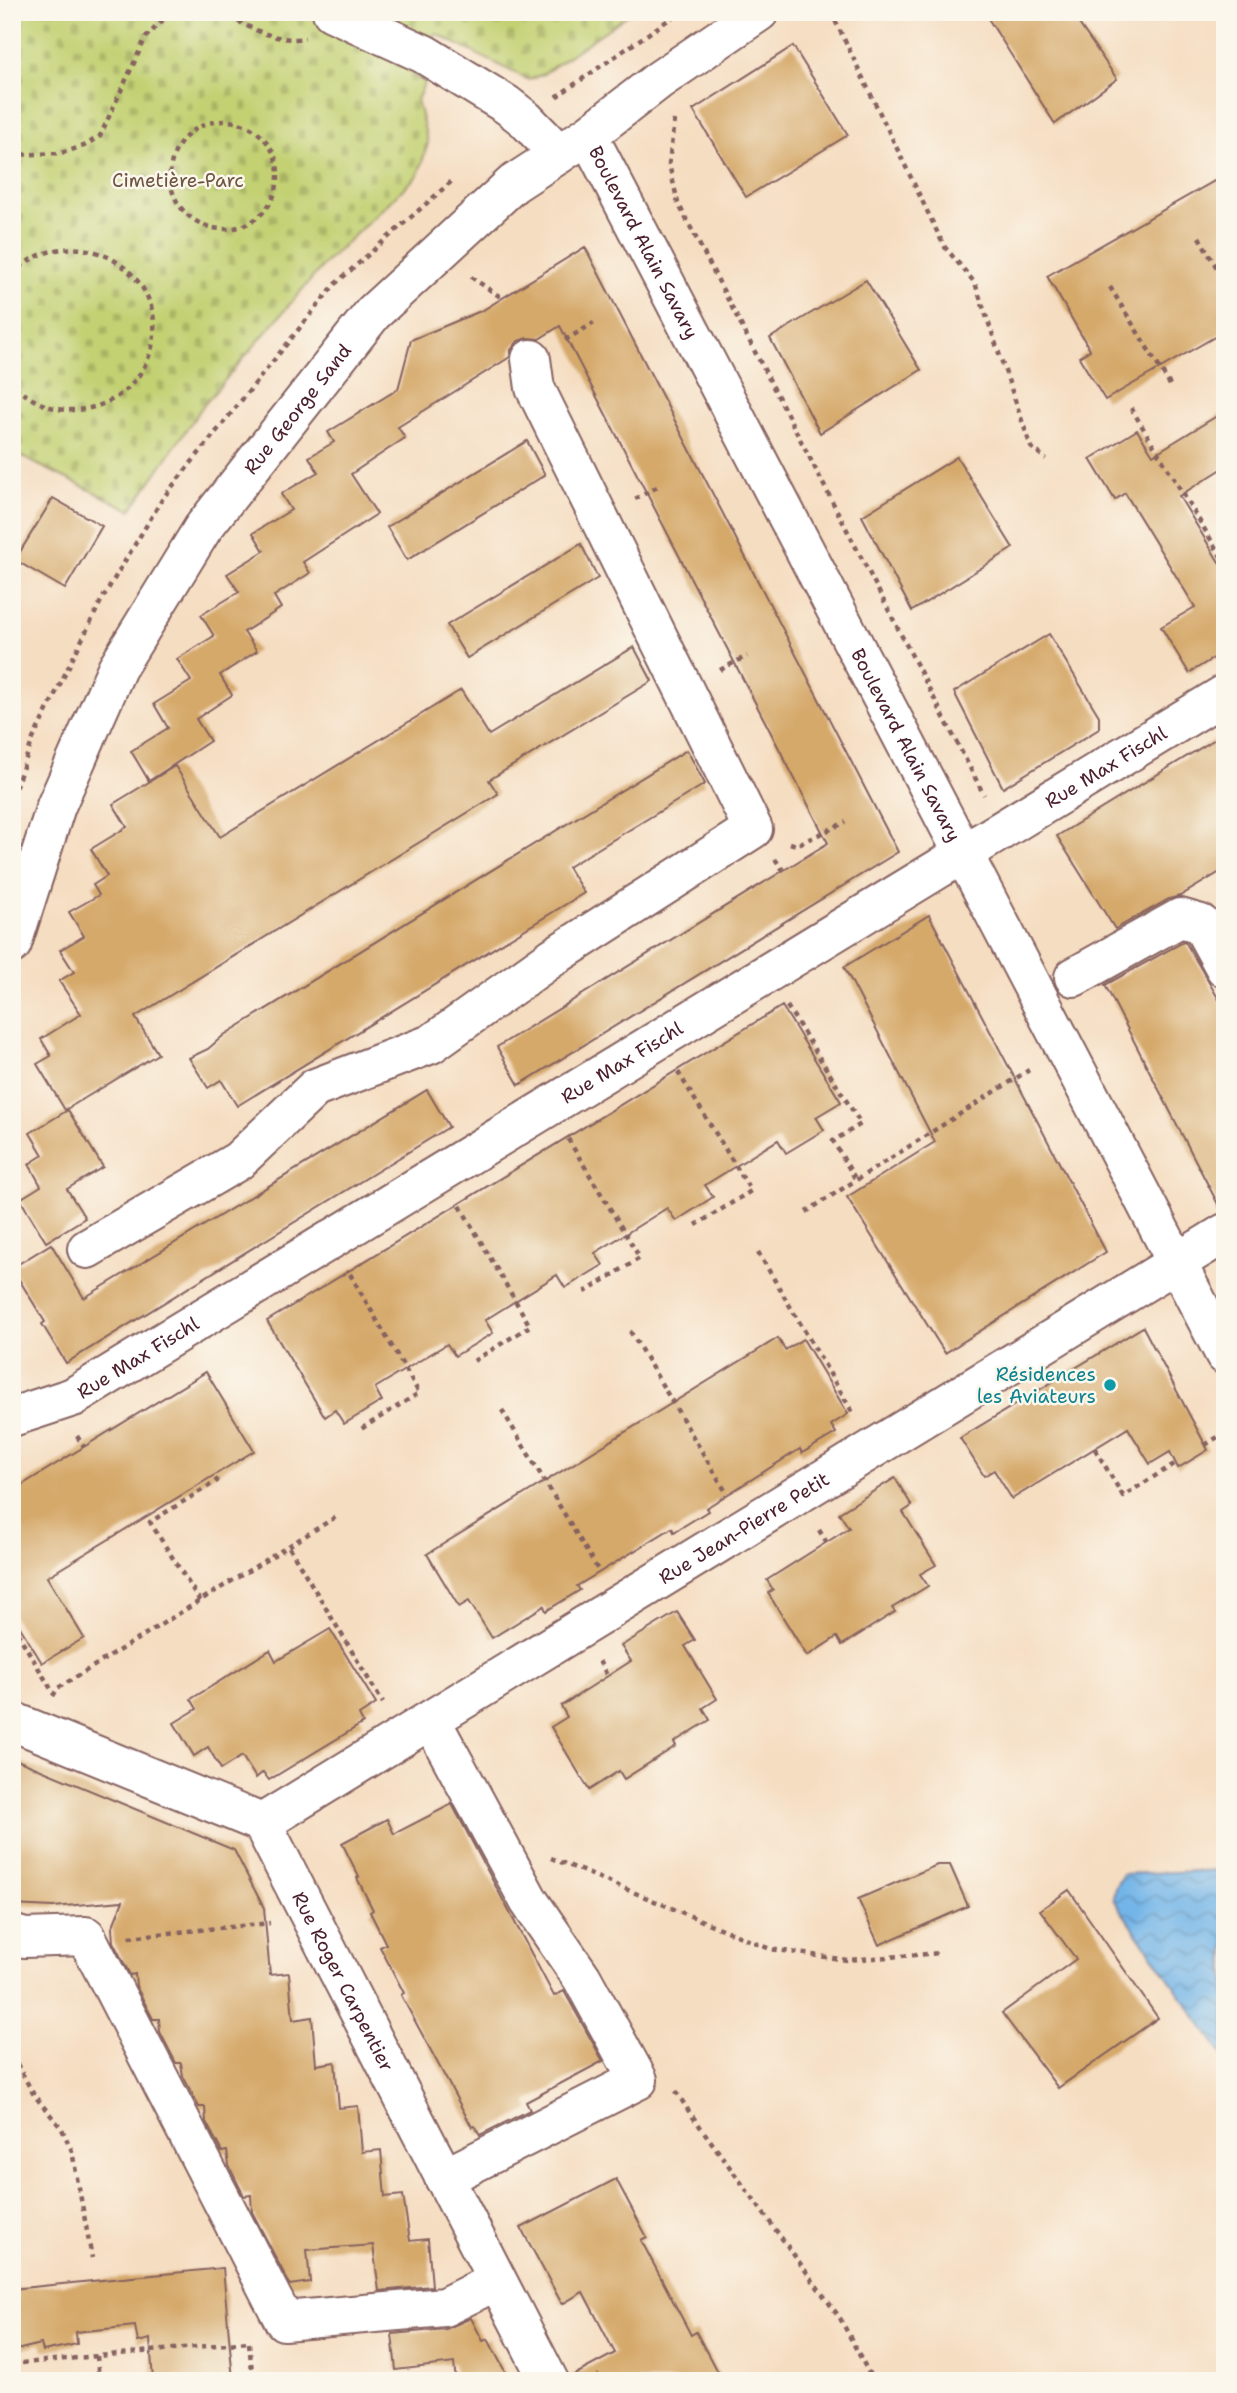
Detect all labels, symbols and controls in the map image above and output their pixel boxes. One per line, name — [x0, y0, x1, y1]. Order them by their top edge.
street label: Boulevard Alain Savary — [583, 142, 704, 343]
park label: Cimetière-Parc — [112, 168, 244, 193]
street label: Rue George Sand — [238, 339, 357, 480]
street label: Boulevard Alain Savary — [845, 644, 967, 846]
street label: Rue Max Fischl — [1040, 720, 1172, 814]
street label: Rue Max Fischl — [556, 1016, 688, 1109]
street label: Rue Max Fischl — [72, 1311, 204, 1405]
place label: Résidences les Aviateurs — [977, 1362, 1096, 1409]
marker: Résidences les Aviateurs — [1102, 1377, 1118, 1393]
street label: Rue Jean-Pierre Petit — [654, 1467, 834, 1590]
street label: Rue Roger Carpentier — [286, 1887, 400, 2076]

